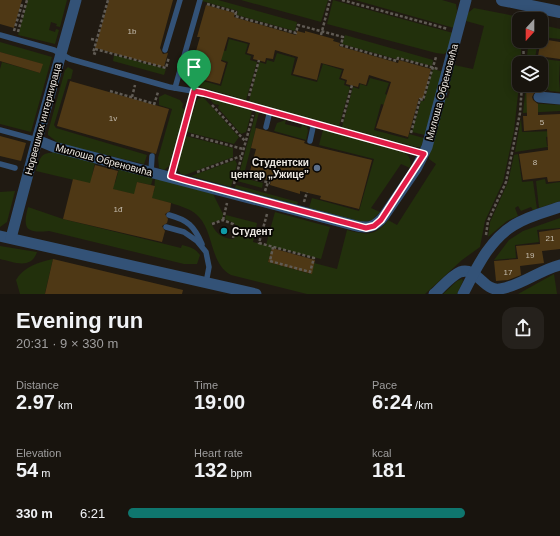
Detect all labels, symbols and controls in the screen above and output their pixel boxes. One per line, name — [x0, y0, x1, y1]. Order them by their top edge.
north arrow — [512, 12, 548, 48]
map controls — [512, 12, 548, 92]
house number: 1b — [128, 27, 137, 36]
street label: Милоша Обреновића — [424, 42, 460, 141]
pin — [177, 50, 211, 91]
icon: arrive — [183, 56, 205, 78]
button: layers — [512, 56, 548, 92]
street label: Норвешких интернираца — [23, 62, 63, 176]
house number: 1v — [109, 114, 117, 123]
house number: 5 — [540, 118, 545, 127]
street label: Милоша Обреновића — [55, 142, 154, 178]
place label: Студентски центар „Ужице” — [231, 157, 309, 180]
house number: 8 — [533, 158, 538, 167]
marker: Студентски центар „Ужице” — [312, 163, 322, 173]
house number: 1đ — [114, 205, 123, 214]
marker: Студент — [219, 226, 229, 236]
place label: Студент — [232, 226, 273, 237]
house number: 21 — [546, 234, 555, 243]
house number: 19 — [526, 251, 535, 260]
house number: 17 — [504, 268, 513, 277]
button: share — [502, 307, 544, 349]
text: Evening run — [16, 308, 143, 333]
text: 20:31 · 9 × 330 m — [16, 336, 118, 351]
text: Distance — [16, 379, 59, 391]
text: Time — [194, 379, 218, 391]
text: Pace — [372, 379, 397, 391]
text: 2.97 — [16, 391, 55, 413]
text: 19:00 — [194, 391, 245, 413]
text: 6:24 — [372, 391, 412, 413]
text: km — [55, 399, 73, 411]
text: /km — [412, 399, 433, 411]
text: Elevation — [16, 447, 61, 459]
text: Heart rate — [194, 447, 243, 459]
text: kcal — [372, 447, 392, 459]
text: 54 — [16, 459, 38, 481]
text: 132 — [194, 459, 227, 481]
text: 181 — [372, 459, 405, 481]
text: m — [38, 467, 50, 479]
text: bpm — [227, 467, 252, 479]
text: 330 m — [16, 506, 53, 521]
text: 6:21 — [80, 506, 105, 521]

